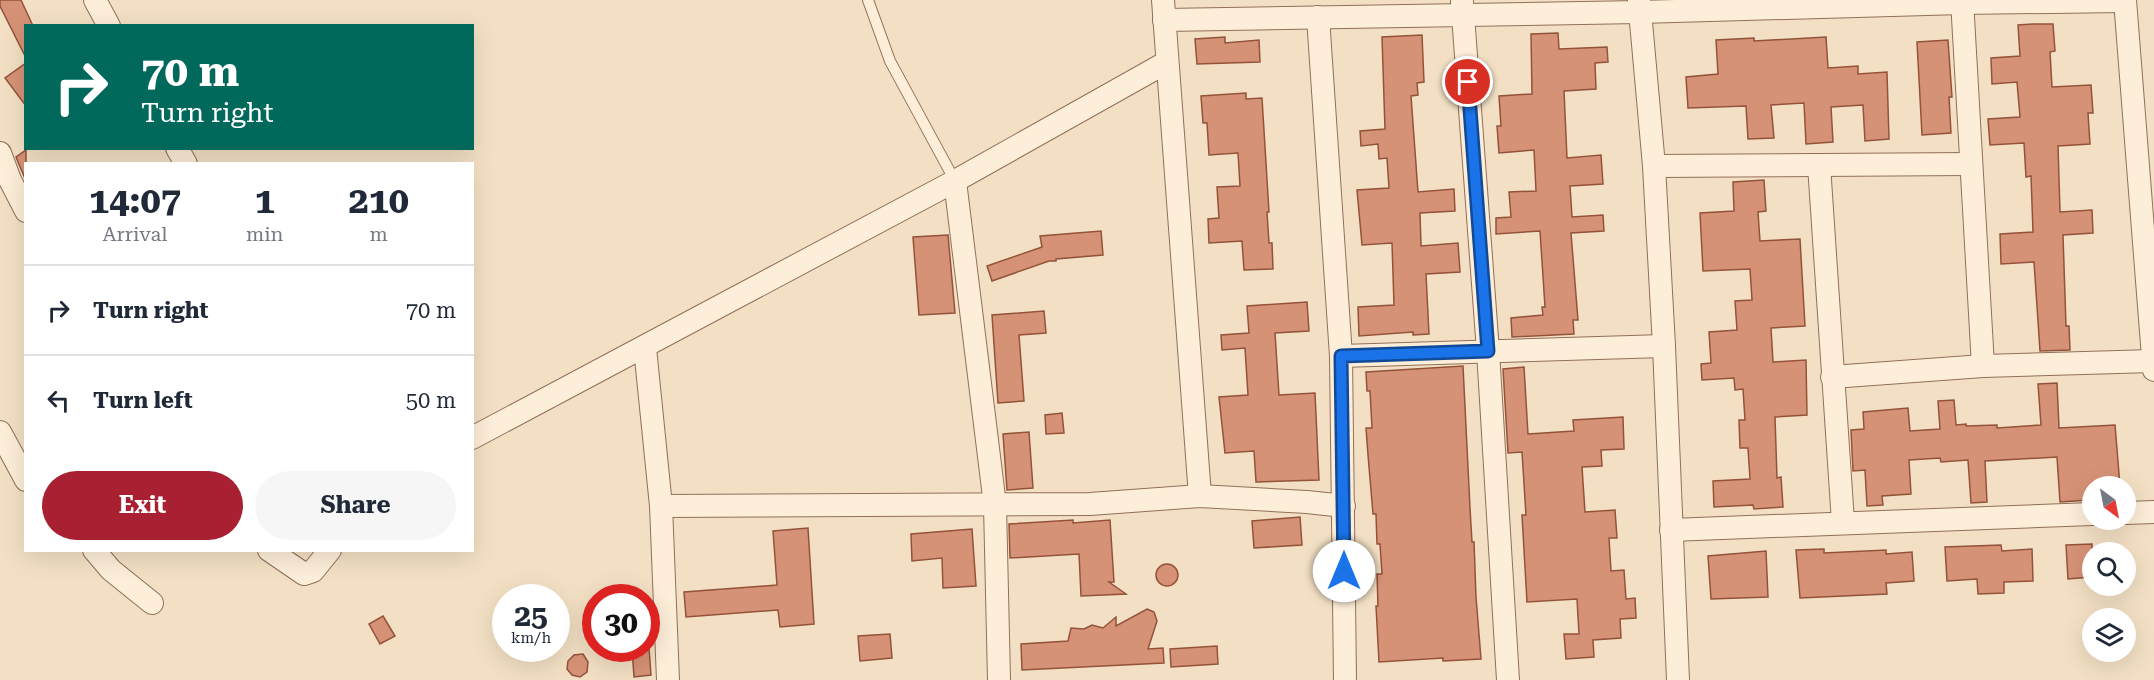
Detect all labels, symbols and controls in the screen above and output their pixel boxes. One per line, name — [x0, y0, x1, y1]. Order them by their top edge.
text: 70 m — [141, 47, 239, 96]
icon: right — [42, 48, 120, 126]
pin — [1442, 56, 1493, 107]
icon: arrive — [1451, 65, 1484, 98]
text: Turn right — [141, 97, 274, 129]
text: 14:07 — [89, 180, 181, 222]
text: 1 — [255, 180, 275, 222]
text: 210 — [349, 180, 409, 222]
text: Arrival — [102, 222, 167, 246]
text: min — [246, 222, 283, 246]
text: m — [370, 222, 388, 246]
icon: right — [42, 294, 75, 327]
text: Turn right — [93, 298, 208, 323]
text: 70 m — [406, 298, 456, 323]
icon: left — [42, 384, 75, 417]
text: Turn left — [93, 388, 193, 413]
text: 50 m — [406, 388, 456, 413]
button: Exit — [42, 471, 243, 540]
button: Share — [255, 471, 456, 540]
north arrow — [2082, 476, 2136, 530]
map controls — [2082, 476, 2136, 662]
position arrow — [1312, 539, 1376, 603]
button: search — [2082, 542, 2136, 596]
speed limit sign: 30 — [582, 584, 660, 662]
text: 25 — [514, 598, 548, 633]
button: layers — [2082, 608, 2136, 662]
text: km/h — [511, 629, 551, 647]

